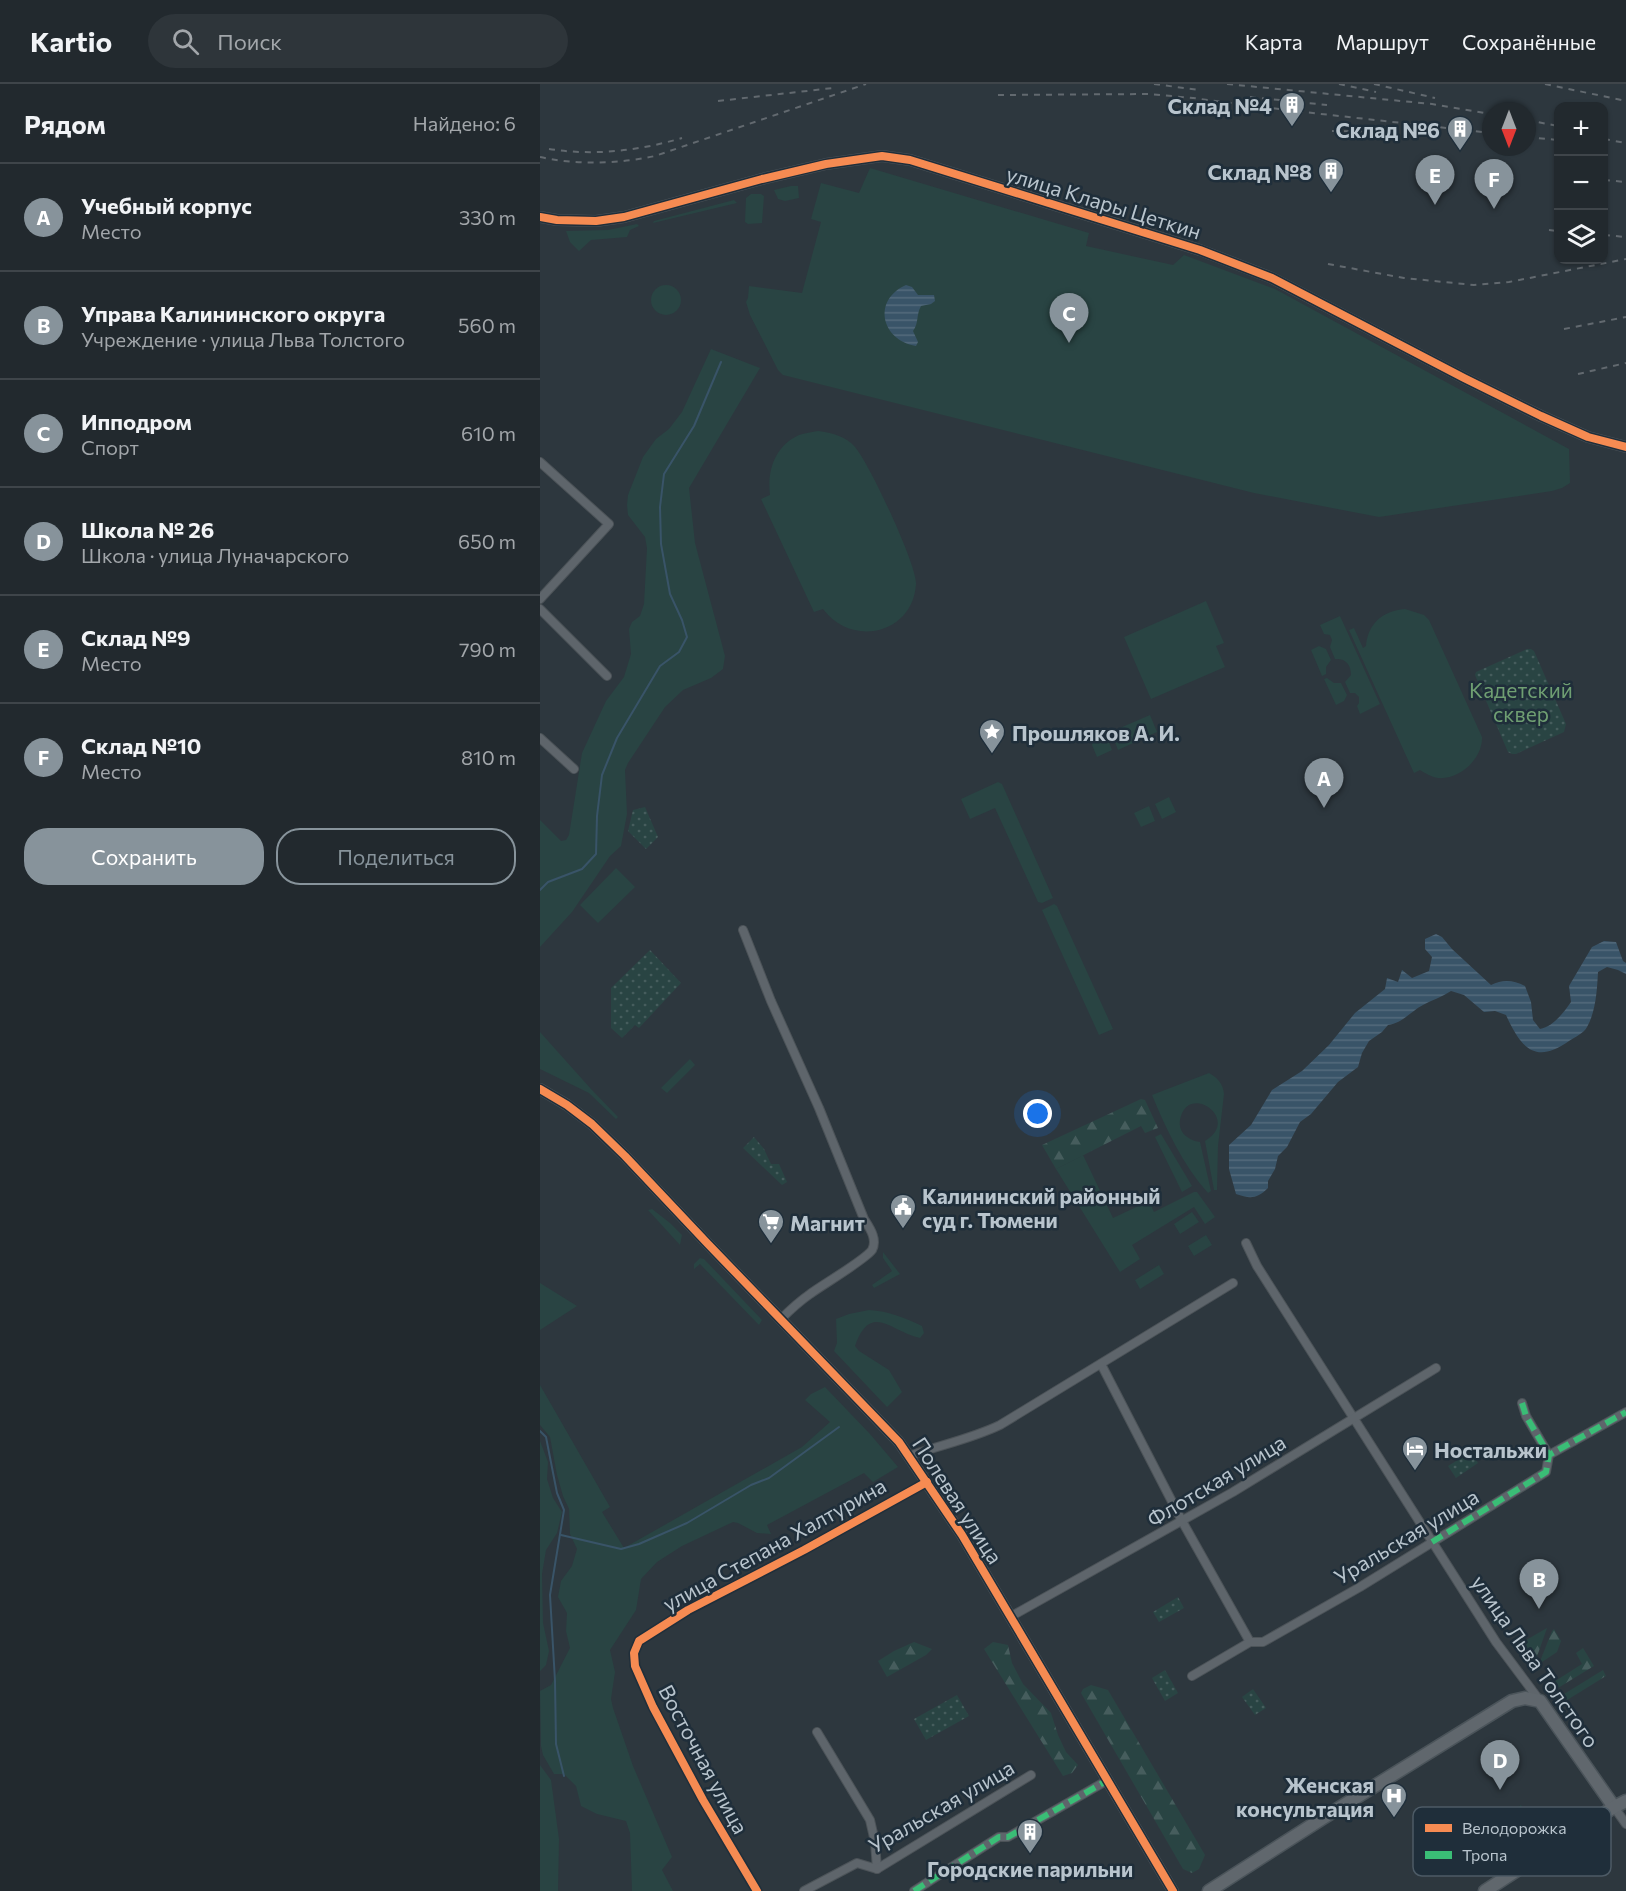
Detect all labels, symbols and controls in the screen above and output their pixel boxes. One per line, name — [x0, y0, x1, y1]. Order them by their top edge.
search box — [148, 14, 568, 68]
text: Kartio — [30, 24, 112, 58]
icon: search — [169, 25, 202, 58]
text: Поиск — [217, 28, 282, 55]
text: Карта — [1245, 29, 1303, 54]
text: Маршрут — [1336, 29, 1429, 54]
text: Сохранённые — [1462, 29, 1596, 54]
building icon: Склад №4 — [1277, 90, 1307, 128]
place label: Склад №4 — [1168, 93, 1272, 118]
north arrow — [1482, 102, 1536, 156]
map controls — [1554, 102, 1608, 264]
button: + — [1554, 102, 1608, 156]
text: Рядом — [24, 108, 106, 139]
text: Найдено: 6 — [413, 111, 516, 135]
building icon: Склад №6 — [1445, 114, 1475, 152]
place label: Склад №6 — [1335, 117, 1440, 142]
building icon: Склад №8 — [1316, 156, 1346, 194]
pin: E — [1416, 156, 1454, 205]
button: − — [1554, 156, 1608, 210]
place label: Склад №8 — [1207, 159, 1312, 184]
street label: улица Клары Цеткин — [1004, 160, 1204, 244]
pin: F — [1474, 160, 1514, 209]
text: Учебный корпус — [81, 192, 252, 219]
text: A — [36, 205, 51, 229]
text: 330 m — [459, 205, 516, 229]
button: layers — [1554, 210, 1608, 264]
text: Место — [81, 219, 142, 243]
pin: C — [1050, 294, 1088, 343]
text: Управа Калининского округа — [81, 300, 385, 327]
text: B — [37, 313, 50, 337]
text: 560 m — [458, 313, 516, 337]
text: Учреждение · улица Льва Толстого — [81, 327, 405, 351]
text: Ипподром — [81, 408, 192, 435]
text: C — [37, 421, 50, 445]
text: 610 m — [461, 421, 516, 445]
text: Спорт — [81, 435, 139, 459]
text: Школа № 26 — [81, 516, 214, 543]
text: D — [36, 529, 51, 553]
text: 650 m — [458, 529, 516, 553]
text: Школа · улица Луначарского — [81, 543, 349, 567]
text: Склад №9 — [81, 624, 191, 651]
text: E — [38, 637, 49, 661]
text: 790 m — [459, 637, 516, 661]
text: Место — [81, 651, 142, 675]
park label: Кадетский сквер — [1469, 677, 1573, 726]
place icon: Прошляков А. И. — [977, 717, 1007, 755]
place label: Прошляков А. И. — [1012, 720, 1180, 745]
text: Склад №10 — [81, 732, 202, 759]
text: F — [38, 745, 49, 769]
text: 810 m — [461, 745, 516, 769]
pin: A — [1304, 758, 1344, 808]
text: Место — [81, 759, 142, 783]
button: Сохранить — [24, 828, 264, 885]
button: Поделиться — [276, 828, 516, 885]
your location — [1023, 1099, 1052, 1128]
place label: Калининский районный суд г. Тюмени — [922, 1183, 1161, 1232]
public building icon: Калининский районный суд г. Тюмени — [888, 1192, 918, 1230]
supermarket icon: Магнит — [756, 1207, 786, 1245]
place label: Магнит — [790, 1210, 865, 1235]
street label: Флотская улица — [1142, 1429, 1290, 1531]
street label: Полевая улица — [908, 1432, 1008, 1568]
hotel icon: Ностальжи — [1400, 1434, 1430, 1472]
place label: Ностальжи — [1434, 1437, 1547, 1462]
street label: улица Степана Халтурина — [658, 1472, 890, 1616]
street label: Уральская улица — [1329, 1483, 1483, 1589]
pin: B — [1520, 1560, 1558, 1609]
street label: улица Льва Толстого — [1467, 1570, 1605, 1752]
street label: Восточная улица — [654, 1680, 754, 1838]
pin: D — [1480, 1740, 1520, 1790]
street label: Уральская улица — [864, 1754, 1018, 1858]
place label: Женская консультация — [1236, 1772, 1374, 1821]
hospital icon: Женская консультация — [1379, 1781, 1409, 1819]
legend — [1413, 1807, 1611, 1876]
building icon: Городские парильни — [1015, 1817, 1045, 1855]
text: Велодорожка — [1462, 1818, 1566, 1837]
text: Тропа — [1462, 1845, 1507, 1864]
place label: Городские парильни — [927, 1856, 1133, 1881]

